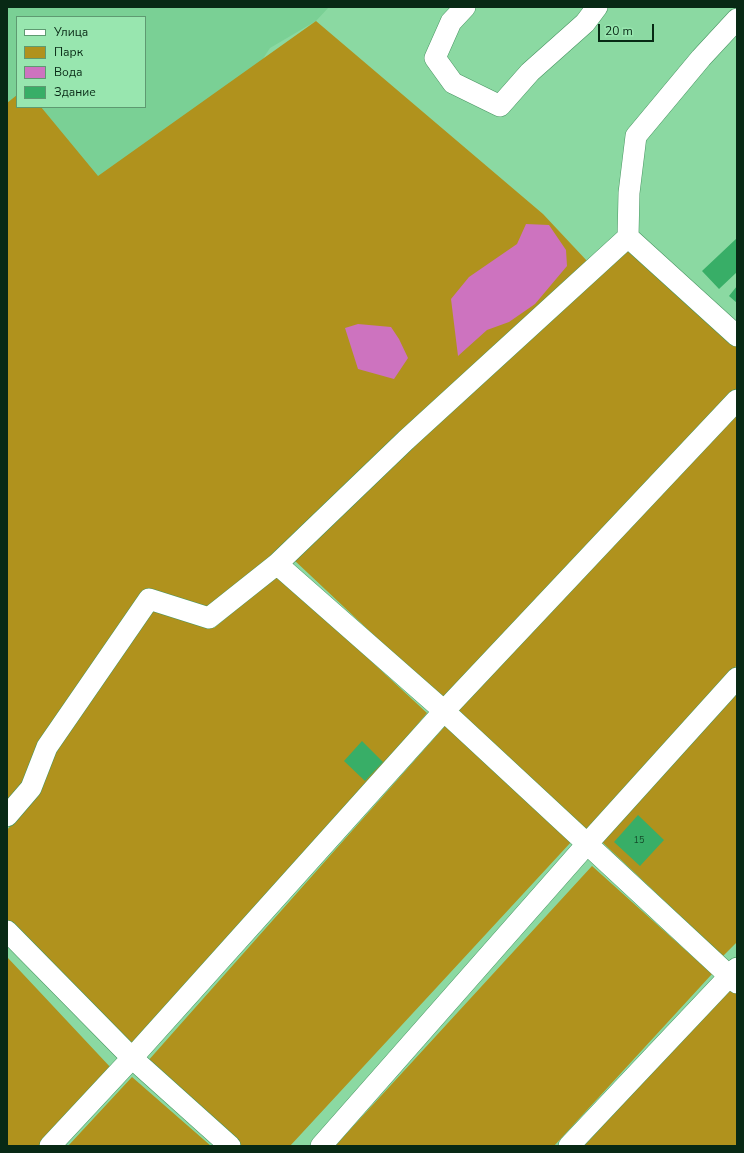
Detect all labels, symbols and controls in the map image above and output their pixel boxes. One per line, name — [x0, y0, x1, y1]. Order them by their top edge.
legend — [16, 16, 146, 108]
scale bar — [600, 16, 656, 42]
text: 20 m — [605, 23, 633, 39]
text: Улица — [54, 24, 88, 40]
text: Парк — [54, 44, 83, 60]
text: Вода — [54, 64, 82, 80]
text: Здание — [54, 84, 96, 100]
house number: 15 — [634, 836, 644, 846]

